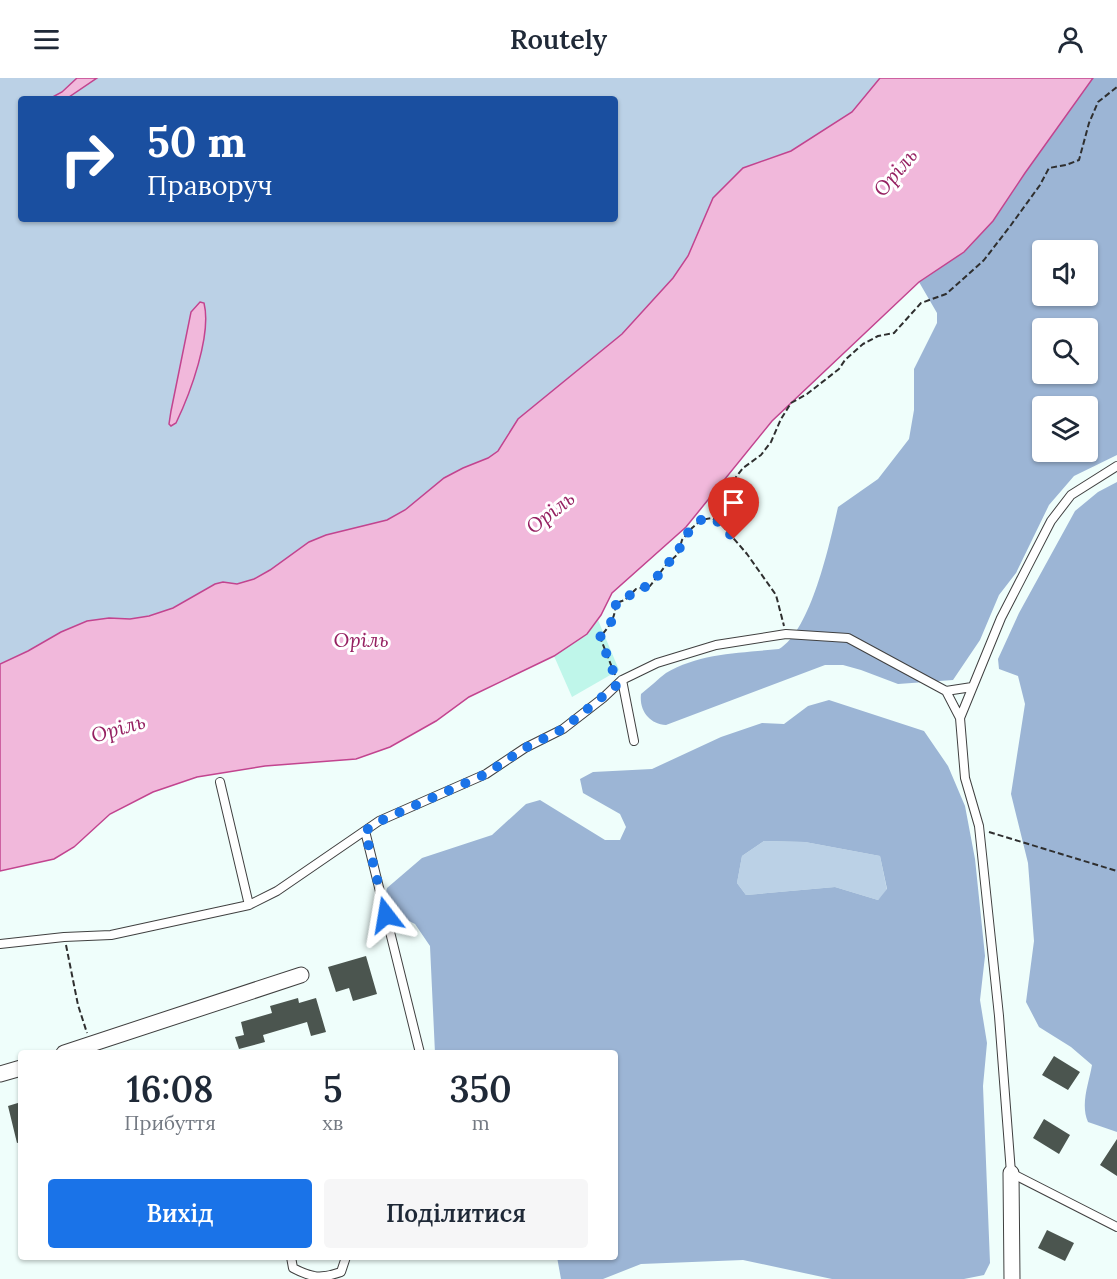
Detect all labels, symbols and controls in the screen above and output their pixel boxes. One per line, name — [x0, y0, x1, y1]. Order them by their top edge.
text: Routely — [510, 22, 607, 56]
icon: menu — [30, 23, 63, 56]
icon: person — [1054, 23, 1087, 56]
text: 50 m — [147, 115, 246, 169]
icon: right — [48, 120, 126, 198]
water label: Оріль — [868, 143, 922, 201]
text: Праворуч — [147, 168, 273, 202]
map controls — [1032, 240, 1098, 462]
button: sound — [1032, 240, 1098, 306]
button: search — [1032, 318, 1098, 384]
button: layers — [1032, 396, 1098, 462]
pin — [708, 477, 759, 539]
water label: Оріль — [521, 485, 580, 539]
icon: arrive — [717, 486, 750, 519]
water label: Орiль — [333, 627, 389, 652]
water label: Оріль — [88, 708, 148, 748]
position arrow — [354, 883, 418, 947]
text: 16:08 — [127, 1066, 214, 1112]
text: 5 — [323, 1066, 342, 1112]
text: 350 — [449, 1066, 512, 1112]
text: Прибуття — [124, 1110, 216, 1135]
text: хв — [322, 1110, 343, 1135]
text: m — [472, 1110, 490, 1135]
button: Вихід — [48, 1179, 312, 1248]
button: Поділитися — [324, 1179, 588, 1248]

